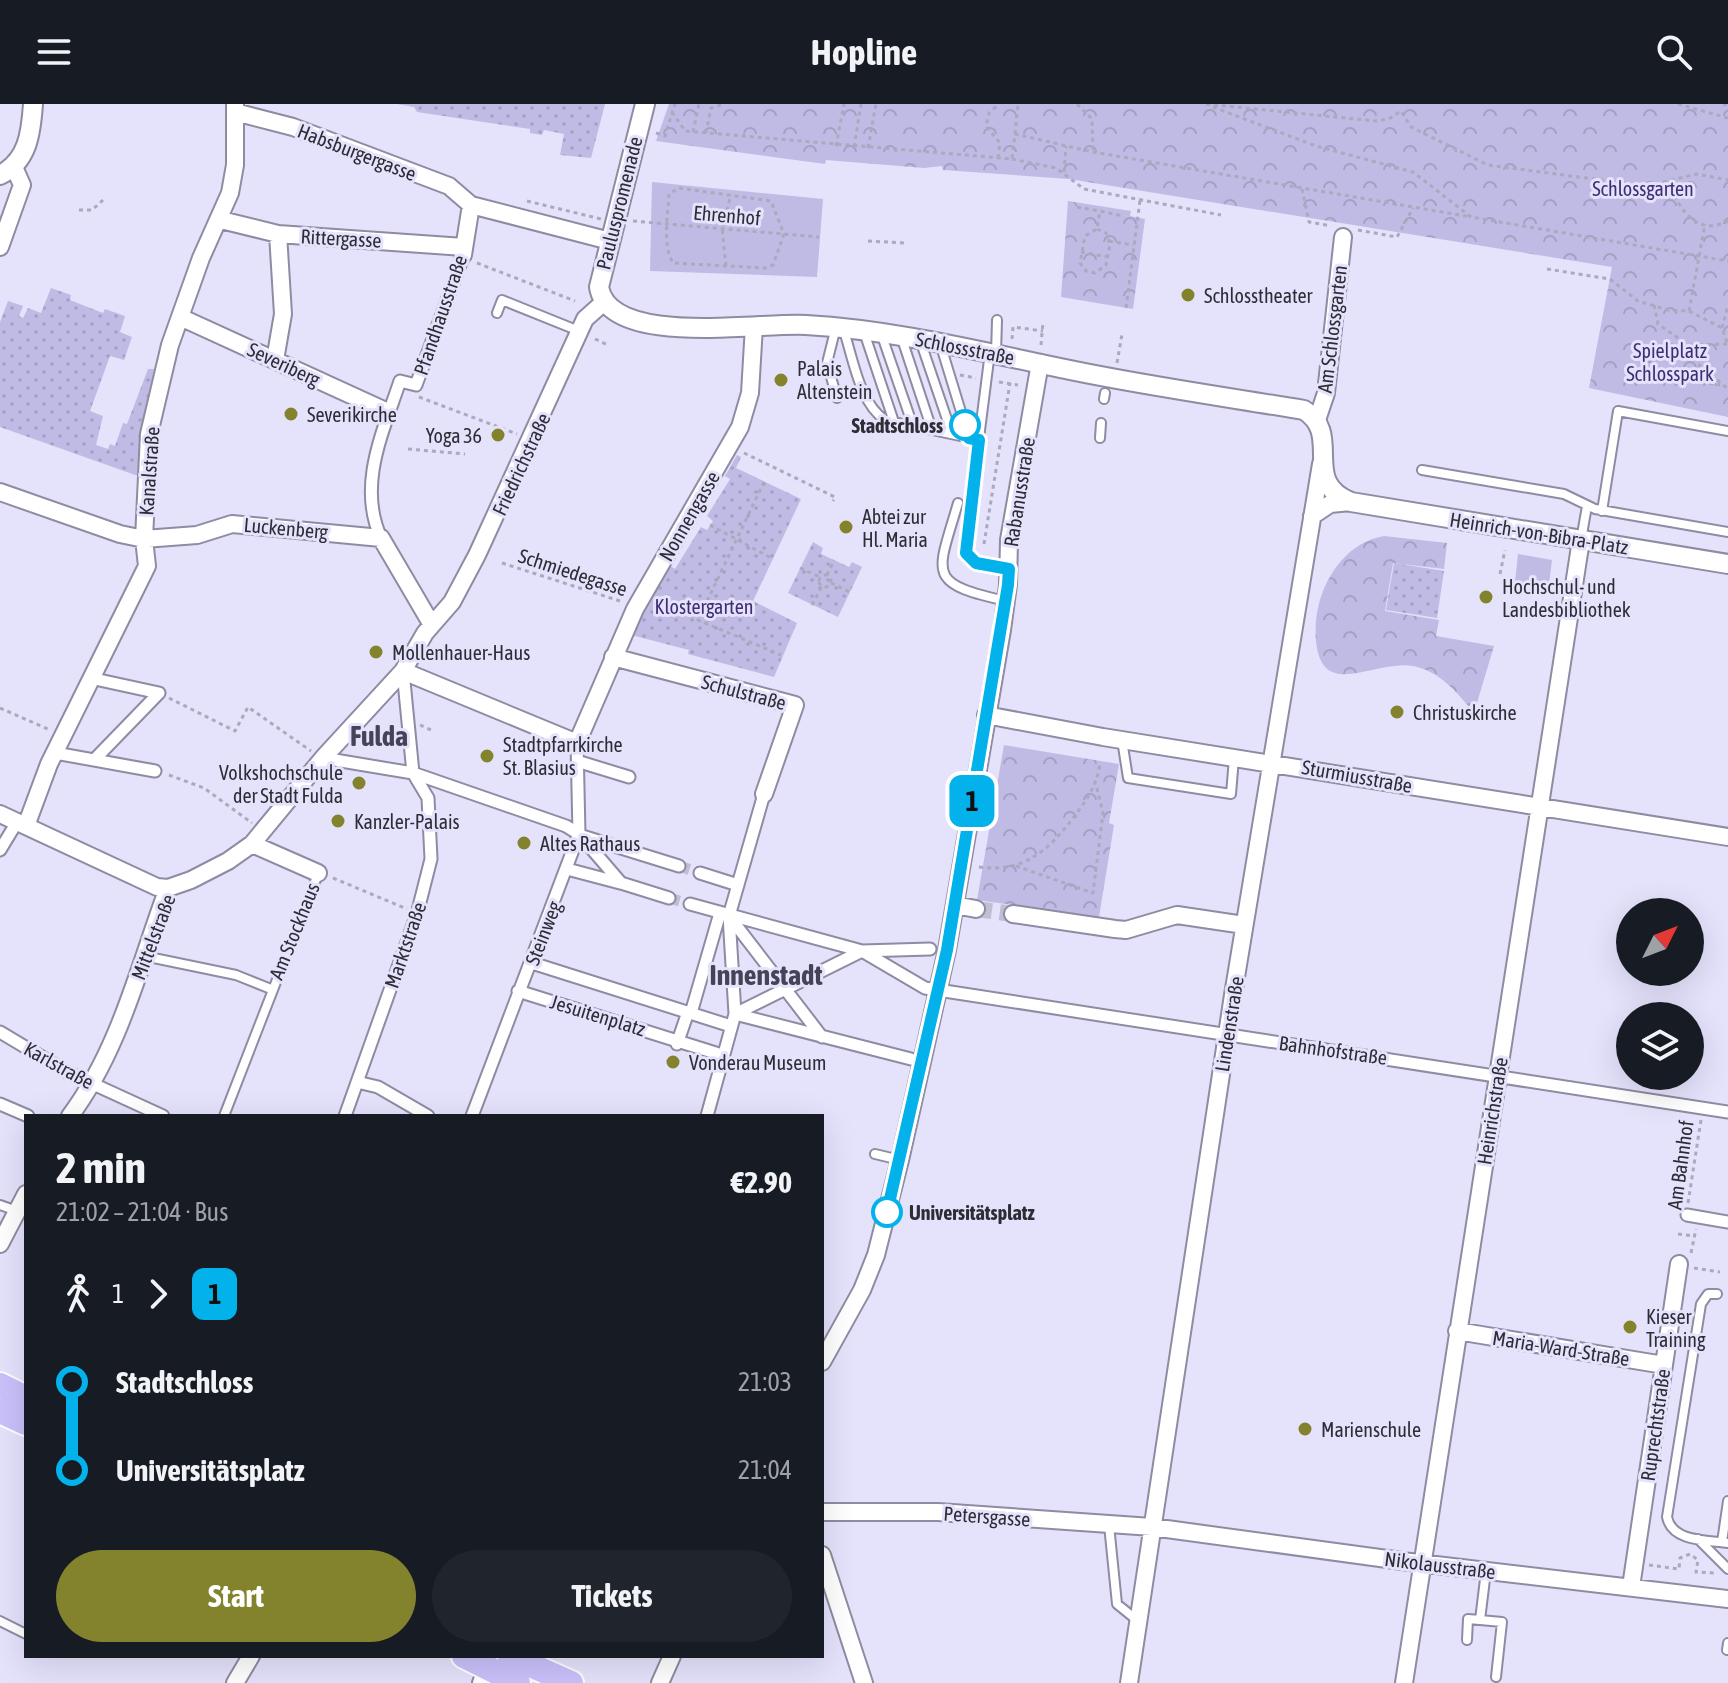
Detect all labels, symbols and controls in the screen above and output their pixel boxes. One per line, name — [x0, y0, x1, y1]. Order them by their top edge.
icon: menu — [32, 30, 76, 74]
icon: search — [1652, 30, 1696, 74]
text: Hopline — [811, 31, 917, 73]
street label: Habsburgergasse — [294, 119, 420, 185]
street label: Pauluspromenade — [591, 134, 647, 272]
park label: Schlossgarten — [1592, 177, 1694, 200]
street label: Ehrenhof — [692, 201, 762, 229]
street label: Rittergasse — [300, 224, 382, 252]
street label: Pfandhausstraße — [409, 252, 471, 378]
street label: Am Schlossgarten — [1313, 264, 1351, 394]
place label: Schlosstheater — [1204, 284, 1314, 307]
marker: Schlosstheater — [1179, 286, 1197, 304]
street label: Schlossstraße — [914, 327, 1016, 369]
street label: Severiberg — [244, 337, 324, 391]
park label: Spielplatz Schlosspark — [1626, 339, 1714, 385]
place label: Palais Altenstein — [797, 357, 872, 403]
marker: Palais Altenstein — [772, 371, 790, 389]
place label: Severikirche — [307, 403, 397, 426]
marker: Severikirche — [282, 405, 300, 423]
street label: Friedrichstraße — [487, 409, 555, 519]
marker: Stadtschloss — [950, 410, 980, 440]
place label: Stadtschloss — [852, 414, 943, 437]
place label: Yoga 36 — [426, 424, 482, 447]
street label: Kanalstraße — [134, 426, 164, 516]
marker: Yoga 36 — [489, 426, 507, 444]
street label: Rabanusstraße — [999, 436, 1039, 548]
street label: Nonnengasse — [654, 467, 724, 565]
place label: Abtei zur Hl. Maria — [862, 505, 928, 551]
street label: Heinrich-von-Bibra-Platz — [1448, 508, 1630, 558]
street label: Luckenberg — [243, 513, 329, 543]
marker: Abtei zur Hl. Maria — [837, 518, 855, 536]
street label: Schmiedegasse — [516, 544, 630, 600]
place label: Hochschul- und Landesbibliothek — [1502, 575, 1631, 621]
marker: Hochschul- und Landesbibliothek — [1477, 588, 1495, 606]
park label: Klostergarten — [655, 595, 753, 618]
place label: Mollenhauer-Haus — [392, 641, 530, 664]
marker: Mollenhauer-Haus — [367, 643, 385, 661]
street label: Schulstraße — [699, 670, 789, 714]
place label: Christuskirche — [1413, 701, 1517, 724]
marker: Christuskirche — [1388, 703, 1406, 721]
district label: Fulda — [350, 720, 408, 752]
place label: Stadtpfarrkirche St. Blasius — [503, 733, 623, 779]
marker: Stadtpfarrkirche St. Blasius — [478, 747, 496, 765]
street label: Sturmiusstraße — [1300, 755, 1414, 797]
place label: Volkshochschule der Stadt Fulda — [219, 761, 343, 807]
marker: Volkshochschule der Stadt Fulda — [350, 774, 368, 792]
line badge: 1 — [946, 775, 998, 827]
text: 1 — [965, 785, 979, 817]
place label: Kanzler-Palais — [354, 810, 460, 833]
marker: Kanzler-Palais — [329, 812, 347, 830]
place label: Altes Rathaus — [540, 832, 640, 855]
marker: Altes Rathaus — [515, 834, 533, 852]
street label: Am Stockhaus — [264, 879, 324, 983]
street label: Mittelstraße — [126, 891, 180, 983]
street label: Steinweg — [520, 897, 566, 968]
north arrow — [1616, 898, 1704, 986]
map controls — [1616, 898, 1704, 1090]
street label: Marktstraße — [380, 899, 430, 991]
district label: Innenstadt — [710, 959, 822, 991]
street label: Lindenstraße — [1210, 975, 1248, 1073]
street label: Jesuitenplatz — [548, 990, 648, 1040]
button: layers — [1616, 1002, 1704, 1090]
street label: Bahnhofstraße — [1277, 1031, 1389, 1069]
street label: Karlstraße — [20, 1037, 98, 1093]
place label: Vonderau Museum — [689, 1051, 826, 1074]
marker: Vonderau Museum — [664, 1053, 682, 1071]
street label: Heinrichstraße — [1472, 1056, 1512, 1166]
street label: Am Bahnhof — [1662, 1118, 1698, 1211]
text: 2 min — [56, 1142, 146, 1192]
text: €2.90 — [731, 1165, 792, 1199]
text: 21:02 – 21:04 · Bus — [56, 1197, 228, 1227]
marker: Universitätsplatz — [872, 1197, 902, 1227]
place label: Universitätsplatz — [909, 1201, 1035, 1224]
icon: walk — [56, 1272, 100, 1316]
icon: forward — [136, 1272, 180, 1316]
text: 1 — [208, 1278, 221, 1310]
text: 1 — [112, 1279, 124, 1309]
place label: Kieser Training — [1646, 1305, 1706, 1351]
marker: Kieser Training — [1621, 1318, 1639, 1336]
street label: Maria-Ward-Straße — [1491, 1326, 1631, 1370]
text: Stadtschloss — [116, 1365, 253, 1399]
text: 21:03 — [738, 1367, 792, 1397]
street label: Ruprechtstraße — [1636, 1367, 1674, 1483]
place label: Marienschule — [1321, 1418, 1421, 1441]
marker: Marienschule — [1296, 1420, 1314, 1438]
text: Universitätsplatz — [116, 1453, 305, 1487]
text: 21:04 — [738, 1455, 792, 1485]
street label: Petersgasse — [943, 1501, 1031, 1531]
street label: Nikolausstraße — [1383, 1547, 1497, 1583]
button: Start — [56, 1550, 416, 1642]
button: Tickets — [432, 1550, 792, 1642]

